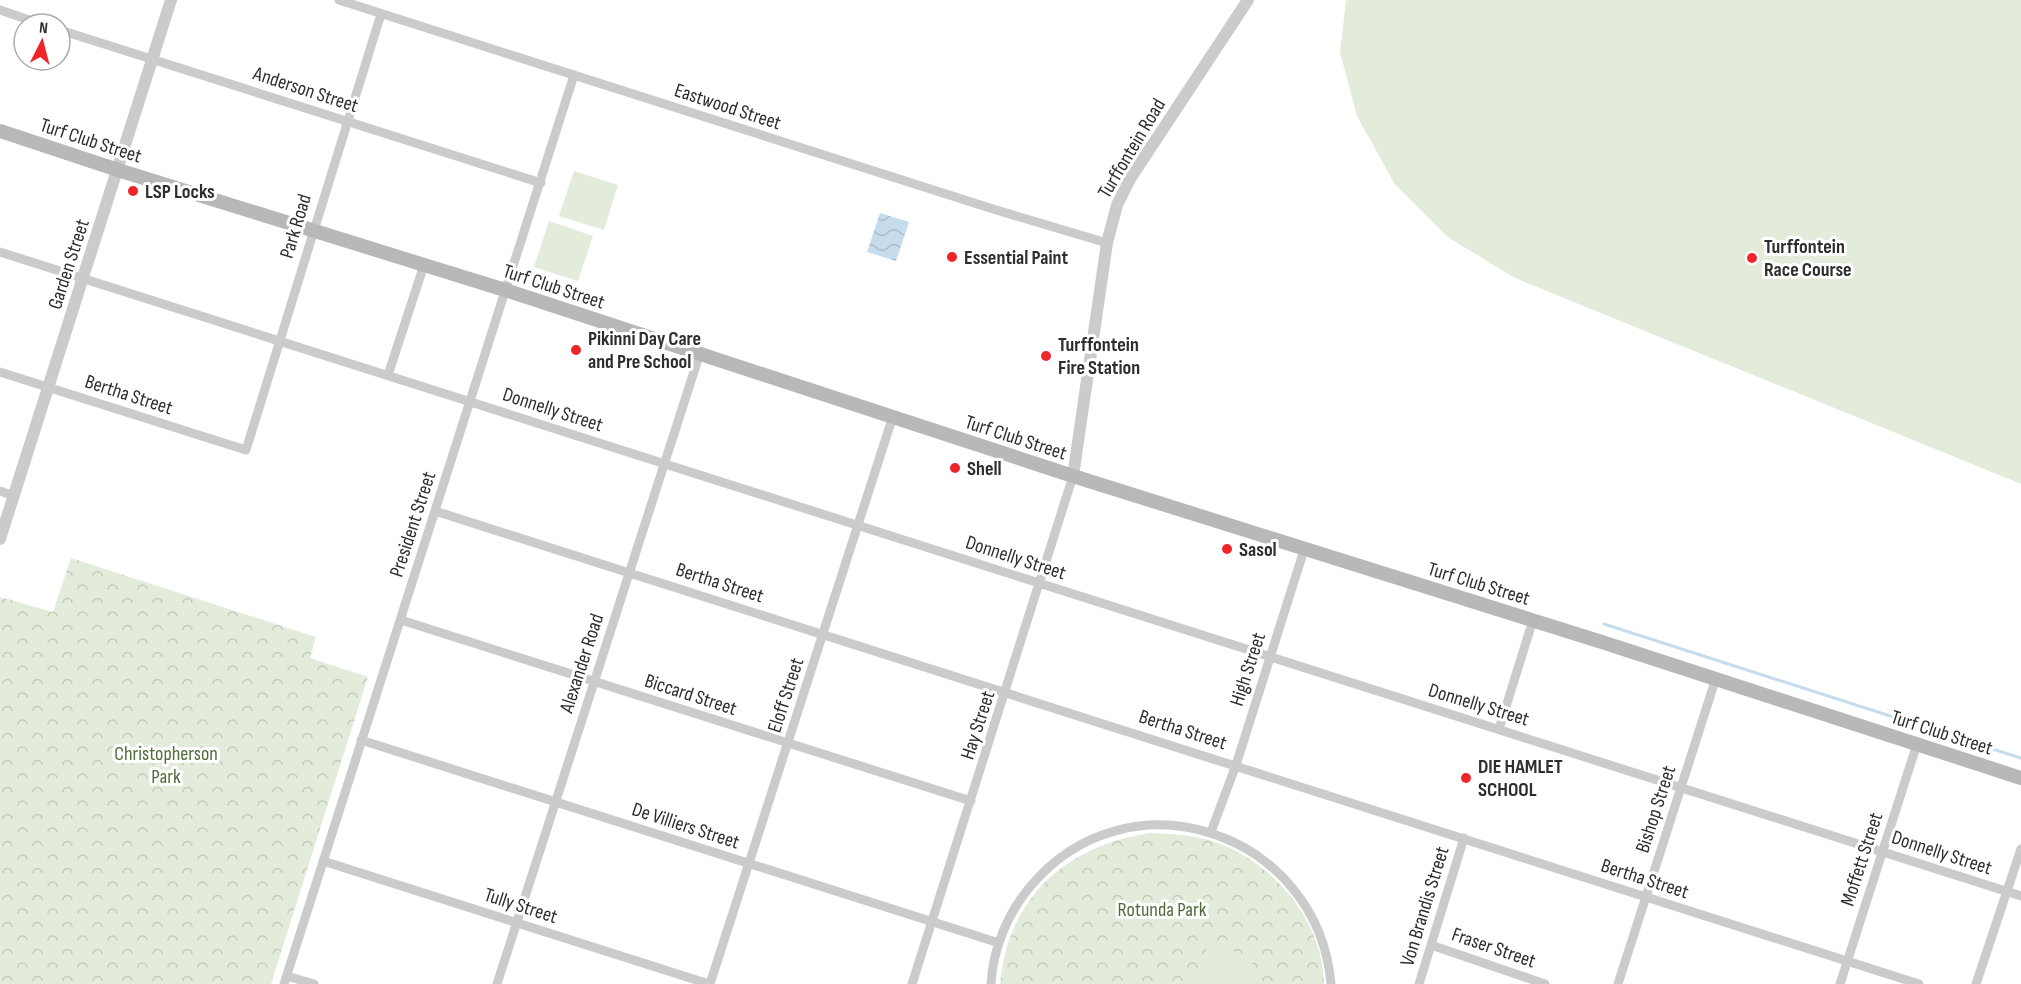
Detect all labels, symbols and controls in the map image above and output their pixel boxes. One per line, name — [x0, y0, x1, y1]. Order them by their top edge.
north arrow — [12, 12, 72, 72]
text: N — [38, 19, 49, 38]
street label: Anderson Street — [249, 61, 361, 118]
street label: Eastwood Street — [671, 78, 784, 135]
street label: Turffontein Road — [1093, 94, 1171, 203]
street label: Turf Club Street — [37, 113, 145, 169]
place label: LSP Locks — [145, 180, 215, 204]
marker: LSP Locks — [126, 184, 140, 198]
street label: Park Road — [275, 191, 317, 261]
street label: Garden Street — [43, 216, 95, 312]
place label: Turffontein Race Course — [1764, 235, 1852, 282]
place label: Essential Paint — [964, 246, 1068, 270]
marker: Essential Paint — [945, 250, 959, 264]
marker: Turffontein Race Course — [1745, 251, 1759, 265]
street label: Turf Club Street — [500, 259, 608, 315]
place label: Pikinni Day Care and Pre School — [588, 327, 701, 374]
place label: Turffontein Fire Station — [1058, 333, 1140, 380]
marker: Pikinni Day Care and Pre School — [569, 343, 583, 357]
marker: Turffontein Fire Station — [1039, 349, 1053, 363]
street label: Bertha Street — [82, 370, 176, 420]
street label: Donnelly Street — [500, 382, 606, 437]
street label: Turf Club Street — [962, 410, 1070, 466]
place label: Shell — [967, 457, 1002, 481]
marker: Shell — [948, 461, 962, 475]
street label: President Street — [385, 469, 441, 580]
street label: Donnelly Street — [963, 530, 1069, 585]
place label: Sasol — [1239, 538, 1277, 562]
marker: Sasol — [1220, 542, 1234, 556]
street label: Turf Club Street — [1425, 557, 1533, 611]
street label: Bertha Street — [673, 558, 767, 608]
street label: Alexander Road — [554, 611, 609, 717]
street label: High Street — [1225, 630, 1271, 709]
street label: Eloff Street — [763, 655, 809, 736]
street label: Biccard Street — [642, 669, 740, 721]
street label: Donnelly Street — [1426, 678, 1532, 732]
street label: Hay Street — [956, 688, 1000, 763]
street label: Bertha Street — [1136, 705, 1230, 755]
street label: Turf Club Street — [1888, 705, 1996, 761]
park label: Christopherson Park — [114, 742, 218, 789]
place label: DIE HAMLET SCHOOL — [1478, 755, 1563, 802]
street label: Bishop Street — [1631, 763, 1681, 856]
marker: DIE HAMLET SCHOOL — [1459, 771, 1473, 785]
street label: De Villiers Street — [629, 797, 742, 855]
street label: Moffett Street — [1836, 810, 1888, 909]
street label: Donnelly Street — [1889, 825, 1995, 880]
street label: Von Brandis Street — [1395, 844, 1455, 969]
street label: Bertha Street — [1598, 854, 1692, 904]
street label: Tully Street — [481, 883, 560, 929]
park label: Rotunda Park — [1118, 898, 1207, 922]
street label: Fraser Street — [1449, 922, 1539, 973]

